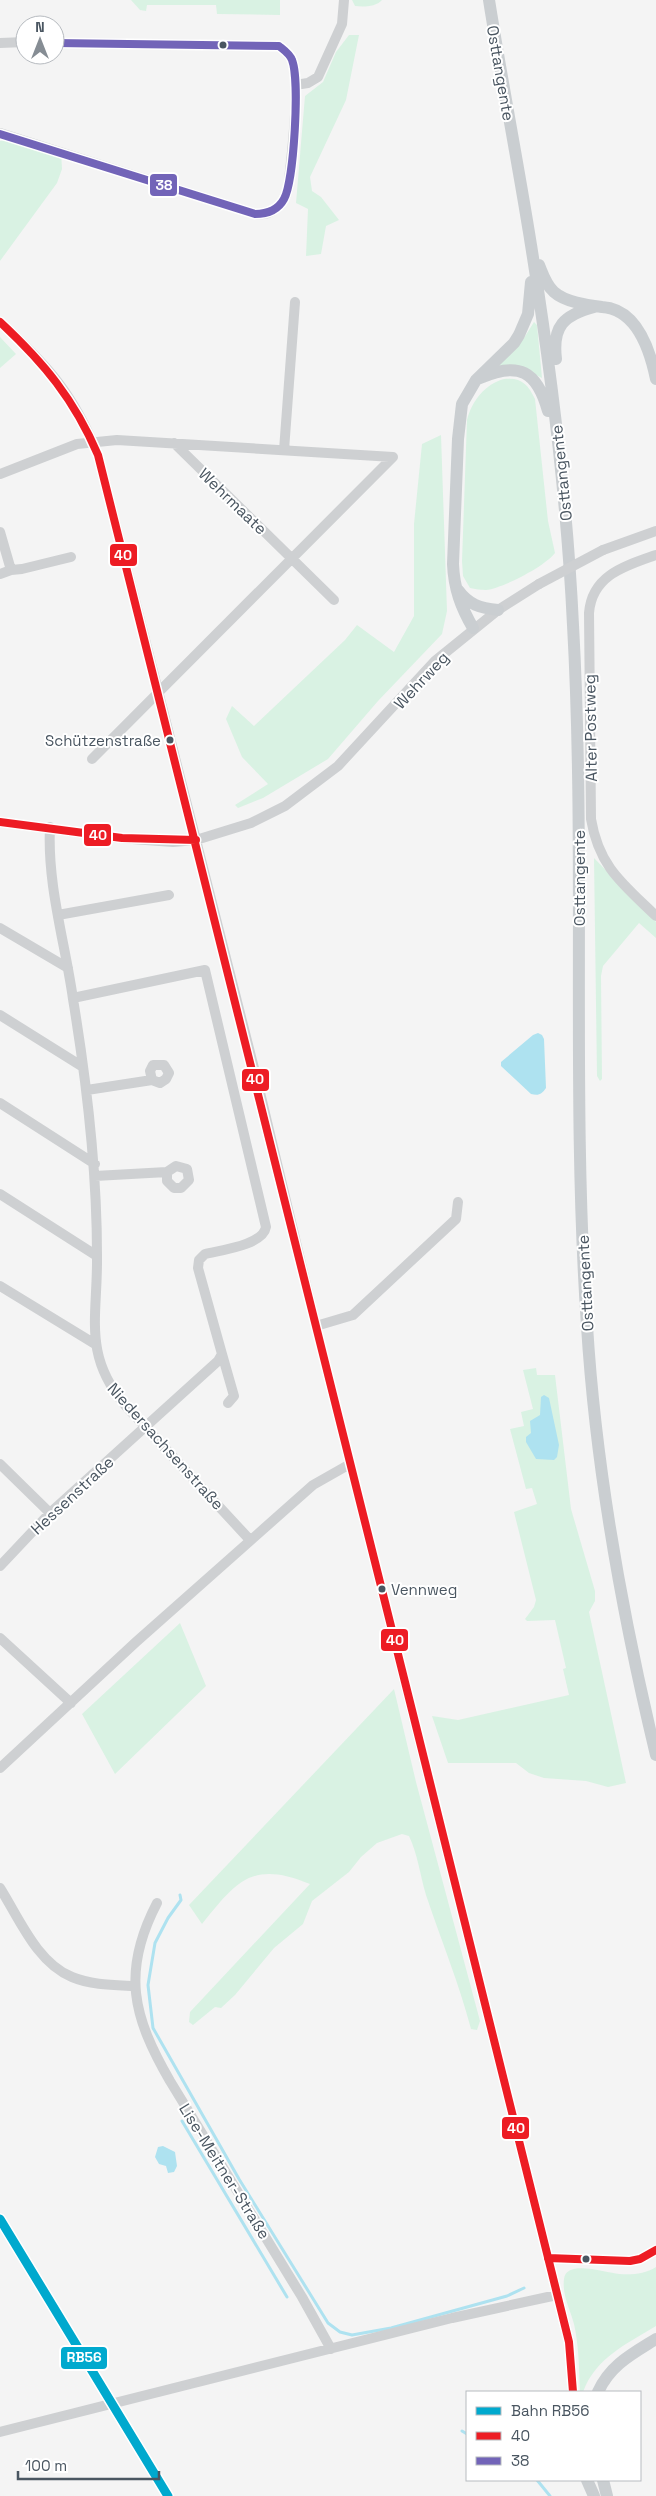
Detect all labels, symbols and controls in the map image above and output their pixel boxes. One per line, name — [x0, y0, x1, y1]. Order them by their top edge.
north arrow — [15, 15, 65, 65]
text: N — [35, 18, 45, 36]
street label: Osttangente — [482, 24, 519, 122]
unlabelled marker — [218, 40, 228, 50]
line badge: 38 — [149, 173, 178, 197]
text: 38 — [156, 176, 173, 194]
street label: Osttangente — [546, 424, 577, 522]
street label: Wehrmaate — [194, 463, 271, 539]
line badge: 40 — [109, 543, 138, 567]
text: 40 — [114, 546, 132, 564]
street label: Wehrweg — [389, 647, 453, 714]
street label: Alter Postweg — [579, 674, 602, 782]
place label: Schützenstraße — [45, 731, 161, 750]
marker: Schützenstraße — [165, 735, 175, 745]
line badge: 40 — [83, 823, 112, 847]
text: 40 — [89, 826, 107, 844]
street label: Osttangente — [569, 830, 590, 926]
line badge: 40 — [241, 1068, 270, 1092]
text: 40 — [246, 1070, 264, 1088]
street label: Osttangente — [572, 1234, 599, 1332]
street label: Niedersachsenstraße — [103, 1378, 228, 1514]
street label: Hessenstraße — [26, 1451, 118, 1539]
place label: Vennweg — [391, 1580, 457, 1599]
marker: Vennweg — [377, 1584, 387, 1594]
line badge: 40 — [380, 1628, 409, 1652]
text: 40 — [386, 1631, 404, 1649]
street label: Lise-Meitner-Straße — [174, 2099, 275, 2243]
line badge: 40 — [501, 2116, 530, 2140]
text: 40 — [507, 2119, 525, 2137]
unlabelled marker — [581, 2254, 591, 2264]
line badge: RB56 — [60, 2346, 108, 2370]
text: RB56 — [66, 2348, 102, 2366]
legend — [466, 2391, 641, 2481]
text: Bahn RB56 — [511, 2401, 589, 2420]
text: 40 — [511, 2426, 530, 2445]
scale bar — [18, 2448, 159, 2480]
text: 38 — [511, 2451, 529, 2470]
text: 100 m — [25, 2456, 67, 2475]

